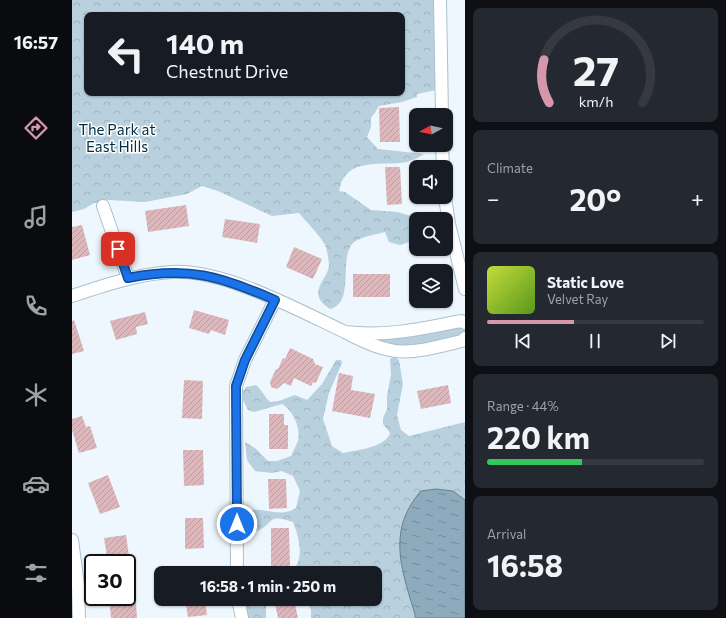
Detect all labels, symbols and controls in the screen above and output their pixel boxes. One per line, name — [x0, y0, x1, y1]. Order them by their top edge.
text: 140 m — [166, 26, 244, 60]
icon: left — [100, 28, 152, 80]
text: 16:57 — [14, 31, 58, 53]
text: 27 — [572, 44, 619, 95]
text: Chestnut Drive — [166, 60, 288, 82]
text: km/h — [578, 92, 613, 110]
north arrow — [409, 108, 453, 152]
map controls — [409, 108, 453, 308]
icon: directions — [22, 114, 50, 142]
park label: The Park at East Hills — [78, 120, 156, 155]
button: sound — [409, 160, 453, 204]
text: Climate — [487, 160, 533, 176]
text: 20° — [569, 180, 621, 217]
text: − — [487, 185, 500, 212]
text: + — [691, 185, 704, 212]
icon: music — [22, 203, 50, 231]
button: search — [409, 212, 453, 256]
pin — [101, 232, 135, 266]
icon: arrive — [107, 238, 129, 260]
button: layers — [409, 264, 453, 308]
text: Static Love — [547, 273, 624, 291]
text: Velvet Ray — [547, 291, 608, 307]
icon: phone — [22, 292, 50, 320]
icon: previous — [512, 330, 534, 352]
icon: pause — [584, 330, 606, 352]
icon: next — [657, 330, 679, 352]
icon: climate — [22, 381, 50, 409]
text: Range · 44% — [487, 398, 559, 414]
text: 220 km — [487, 418, 590, 455]
icon: car — [22, 470, 50, 498]
position arrow — [216, 503, 258, 545]
text: Arrival — [487, 526, 526, 542]
text: 16:58 — [487, 546, 563, 583]
speed limit sign: 30 — [84, 554, 136, 606]
icon: filters — [22, 559, 50, 587]
text: 16:58 · 1 min · 250 m — [200, 577, 336, 595]

